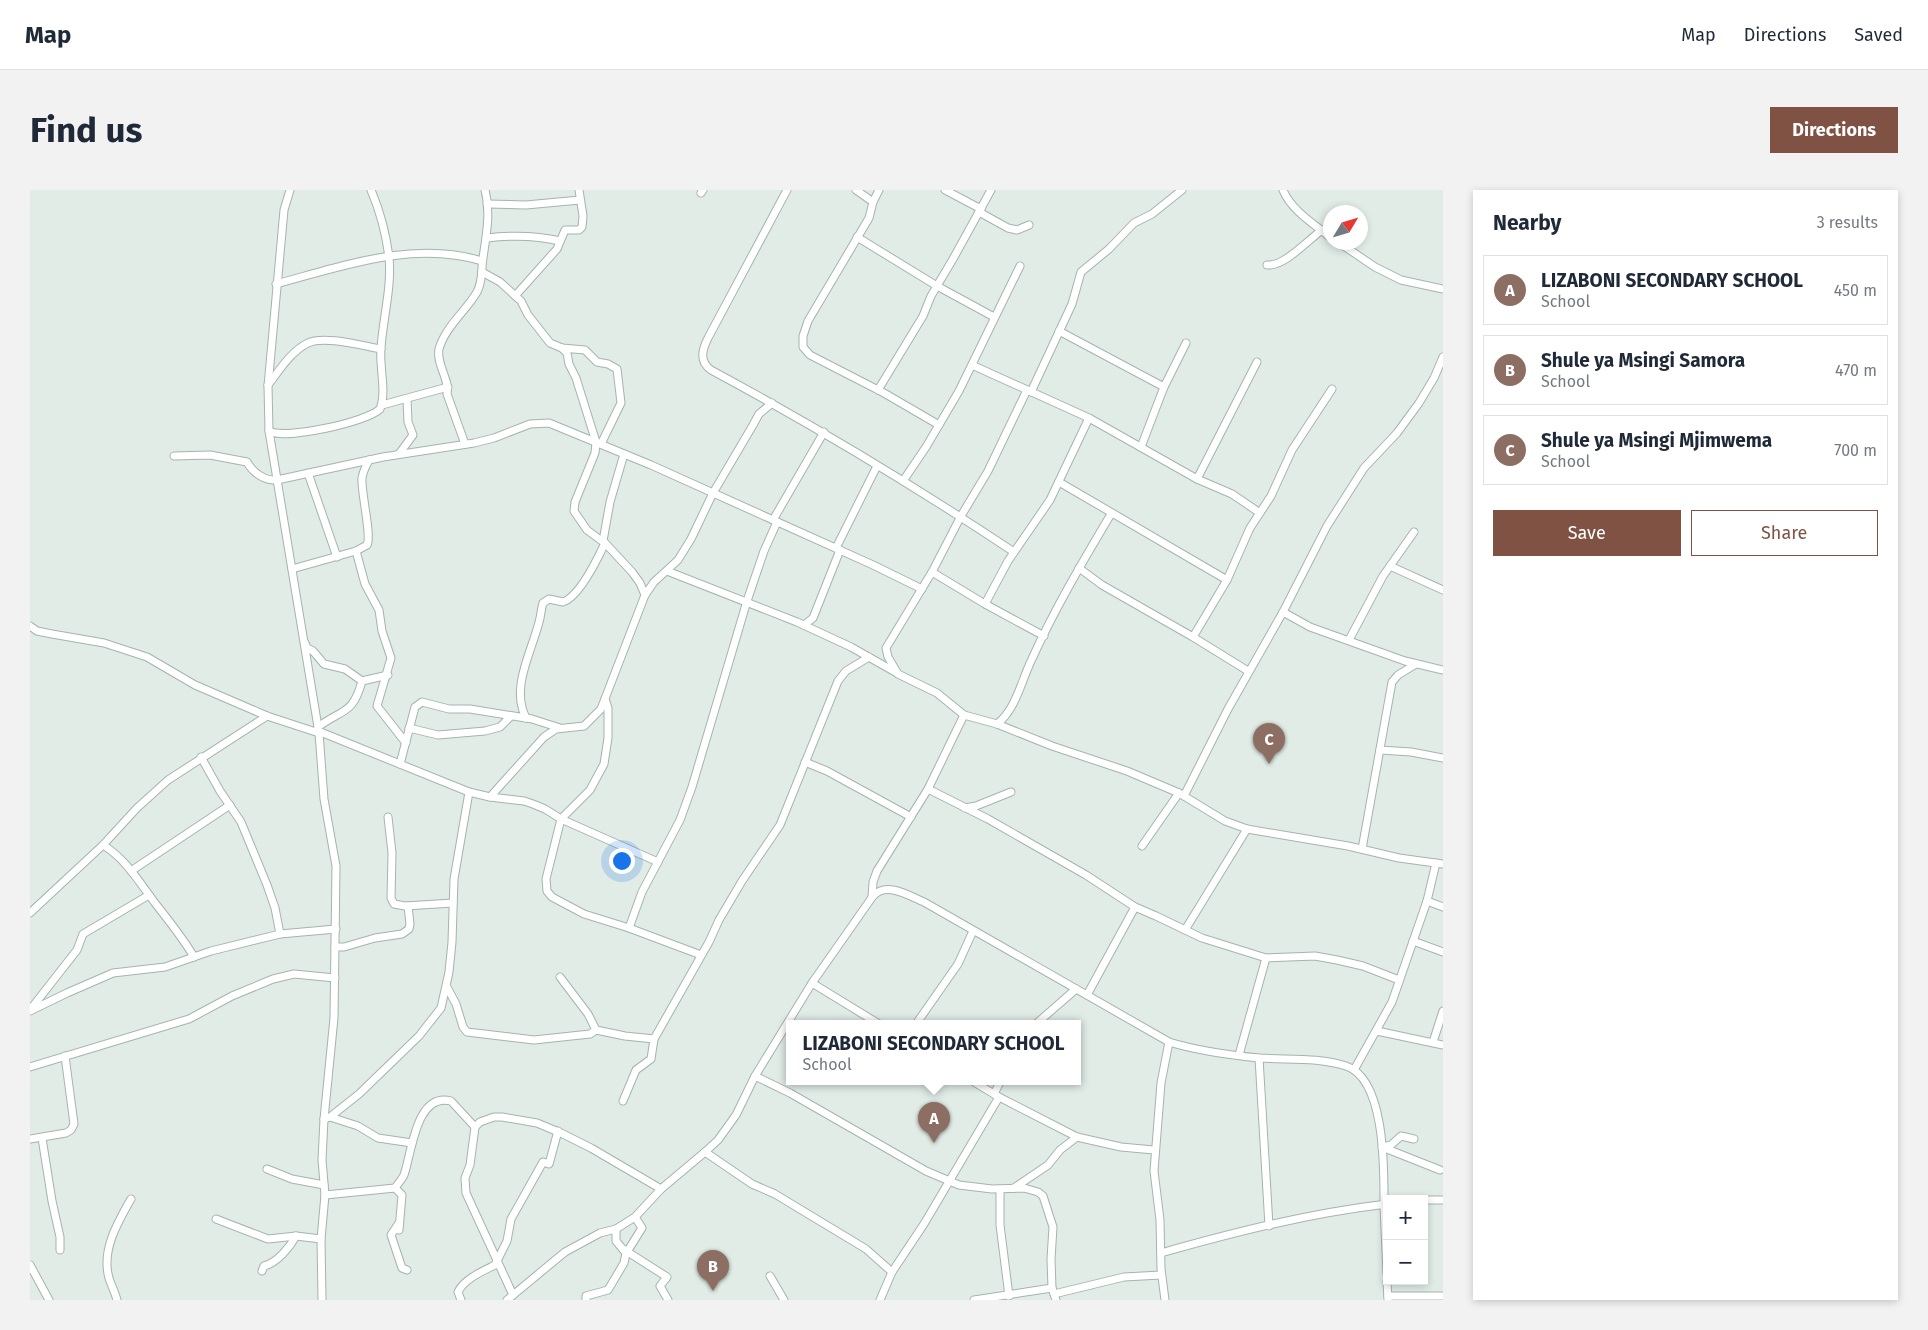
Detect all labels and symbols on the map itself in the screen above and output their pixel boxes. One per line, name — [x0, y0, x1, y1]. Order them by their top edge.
north arrow — [1323, 205, 1368, 250]
pin: C — [1253, 723, 1285, 764]
your location — [609, 848, 635, 874]
pin: A — [918, 1102, 950, 1143]
pin: B — [697, 1250, 729, 1291]

